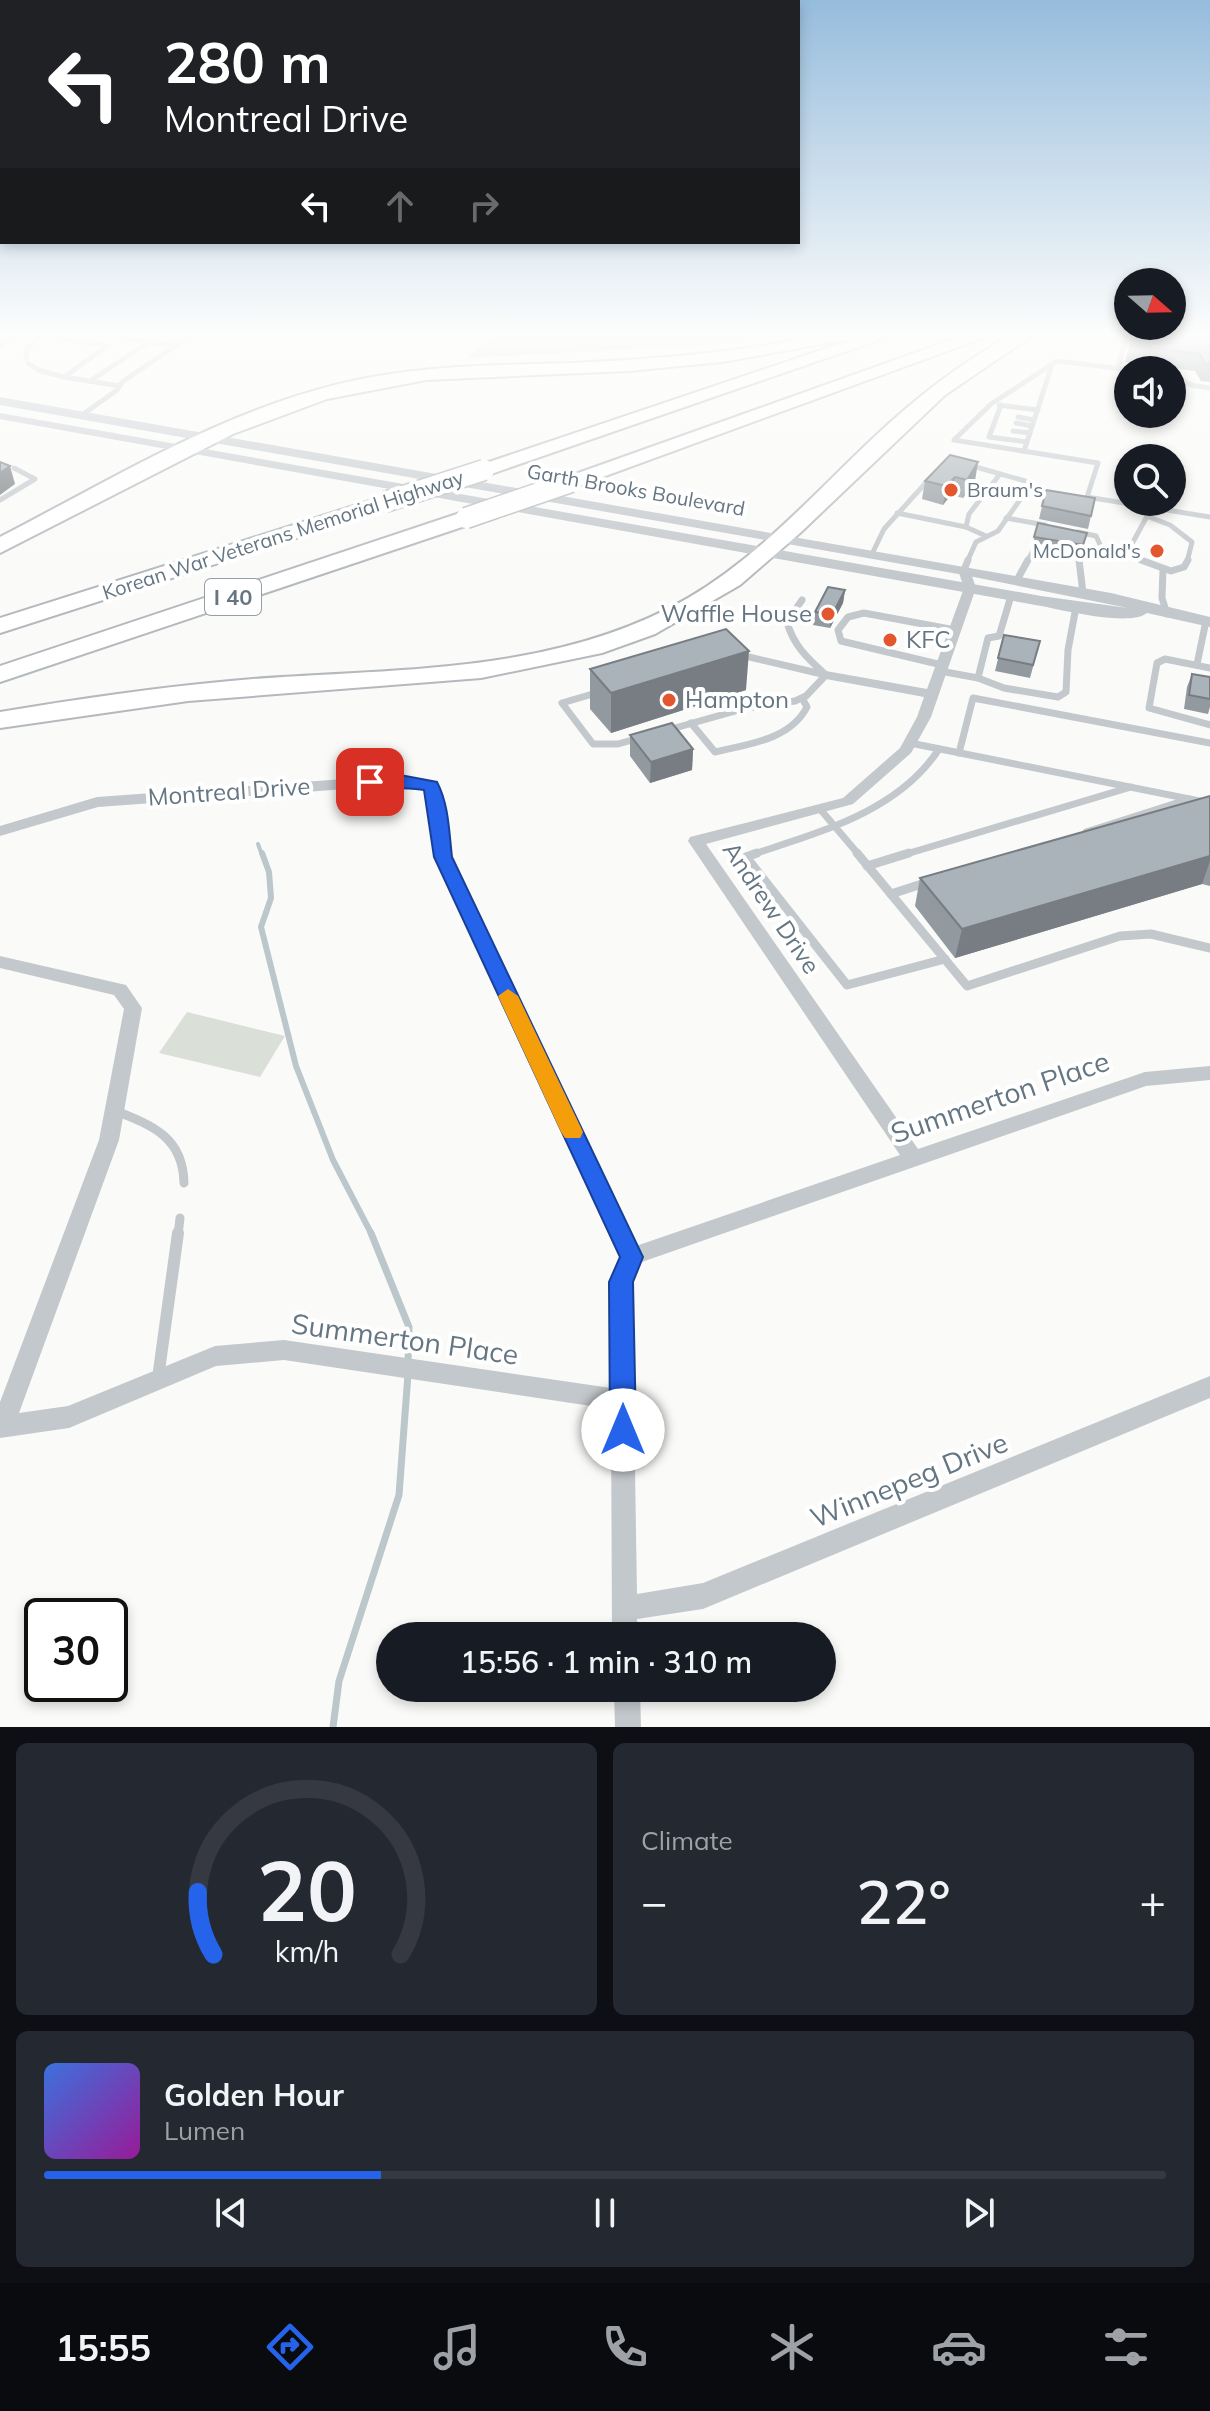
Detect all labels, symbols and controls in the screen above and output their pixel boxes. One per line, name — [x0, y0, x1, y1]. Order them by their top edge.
text: 280 m — [164, 27, 331, 97]
icon: left — [32, 32, 136, 136]
text: Montreal Drive — [164, 96, 408, 141]
icon: left — [294, 184, 338, 228]
icon: ahead — [378, 184, 422, 228]
icon: right — [462, 184, 506, 228]
north arrow — [1114, 268, 1186, 340]
map controls — [1114, 268, 1186, 516]
button: sound — [1114, 356, 1186, 428]
button: search — [1114, 444, 1186, 516]
street label: Garth Brooks Boulevard — [525, 458, 747, 521]
street label: Korean War Veterans Memorial Highway — [99, 464, 467, 605]
place label: Braum's — [967, 477, 1043, 502]
marker: Braum's — [942, 481, 960, 499]
place label: McDonald's — [1033, 538, 1141, 563]
marker: McDonald's — [1148, 542, 1166, 560]
road number: I 40 — [205, 579, 261, 615]
place label: Waffle House — [661, 598, 812, 628]
marker: Waffle House — [819, 605, 837, 623]
place label: KFC — [906, 624, 951, 654]
marker: KFC — [881, 631, 899, 649]
place label: Hampton — [685, 684, 789, 714]
marker: Hampton — [660, 691, 678, 709]
pin — [336, 748, 404, 816]
icon: arrive — [348, 760, 392, 804]
street label: Montreal Drive — [147, 770, 311, 812]
street label: Andrew Drive — [717, 836, 827, 979]
street label: Summerton Place — [886, 1043, 1114, 1150]
street label: Summerton Place — [289, 1305, 521, 1372]
position arrow — [581, 1388, 665, 1472]
street label: Winnepeg Drive — [805, 1424, 1013, 1535]
speed limit sign: 30 — [24, 1598, 128, 1702]
text: 15:56 · 1 min · 310 m — [460, 1643, 752, 1681]
text: Climate — [641, 1824, 733, 1857]
text: 20 — [257, 1837, 356, 1942]
text: 22° — [856, 1864, 951, 1939]
text: − — [641, 1874, 667, 1929]
text: + — [1140, 1874, 1166, 1929]
text: km/h — [274, 1933, 339, 1969]
text: Golden Hour — [164, 2076, 344, 2114]
text: Lumen — [164, 2114, 245, 2147]
icon: previous — [209, 2191, 253, 2235]
icon: pause — [583, 2191, 627, 2235]
icon: next — [957, 2191, 1001, 2235]
icon: directions — [262, 2319, 318, 2375]
icon: music — [429, 2319, 485, 2375]
icon: phone — [597, 2319, 653, 2375]
icon: climate — [764, 2319, 820, 2375]
icon: car — [931, 2319, 987, 2375]
icon: filters — [1098, 2319, 1154, 2375]
text: 15:55 — [56, 2325, 151, 2370]

